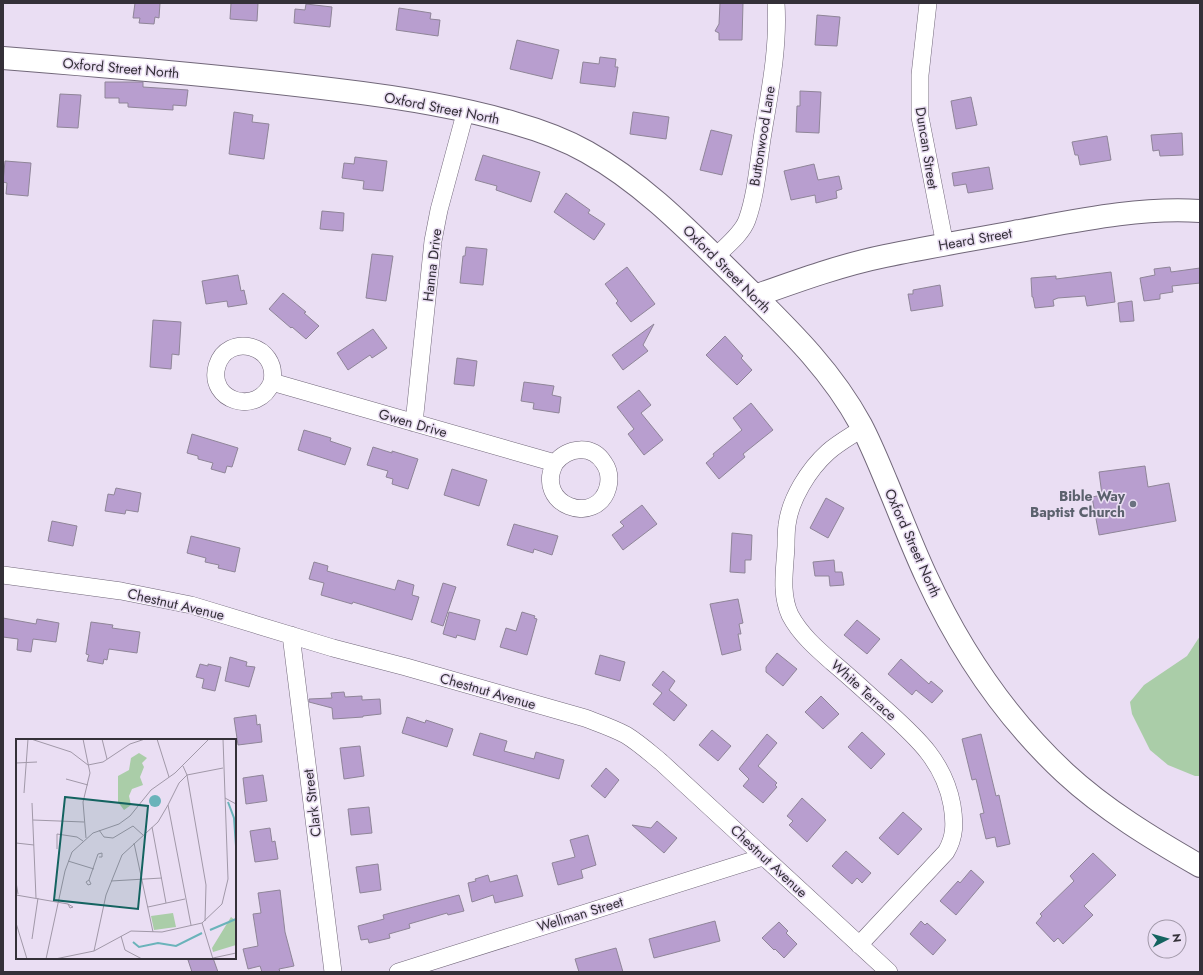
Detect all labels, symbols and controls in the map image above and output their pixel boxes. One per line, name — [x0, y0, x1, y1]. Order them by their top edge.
street label: Oxford Street North — [62, 53, 180, 83]
street label: Buttonwood Lane — [744, 84, 780, 188]
street label: Oxford Street North — [383, 87, 501, 129]
street label: Duncan Street — [911, 106, 943, 191]
street label: Oxford Street North — [678, 220, 776, 318]
street label: Heard Street — [937, 223, 1014, 255]
street label: Hanna Drive — [418, 227, 446, 303]
street label: Gwen Drive — [376, 404, 450, 442]
street label: Oxford Street North — [880, 485, 946, 601]
place label: Bible Way Baptist Church — [1030, 486, 1126, 522]
marker: Bible Way Baptist Church — [1128, 499, 1138, 509]
street label: Chestnut Avenue — [126, 583, 226, 625]
street label: White Terrace — [827, 655, 901, 725]
street label: Chestnut Avenue — [438, 668, 538, 714]
inset map — [16, 739, 236, 959]
street label: Clark Street — [298, 767, 326, 838]
street label: Chestnut Avenue — [726, 820, 812, 902]
street label: Wellman Street — [535, 891, 626, 937]
north arrow — [1147, 919, 1187, 959]
text: N — [1169, 933, 1185, 943]

